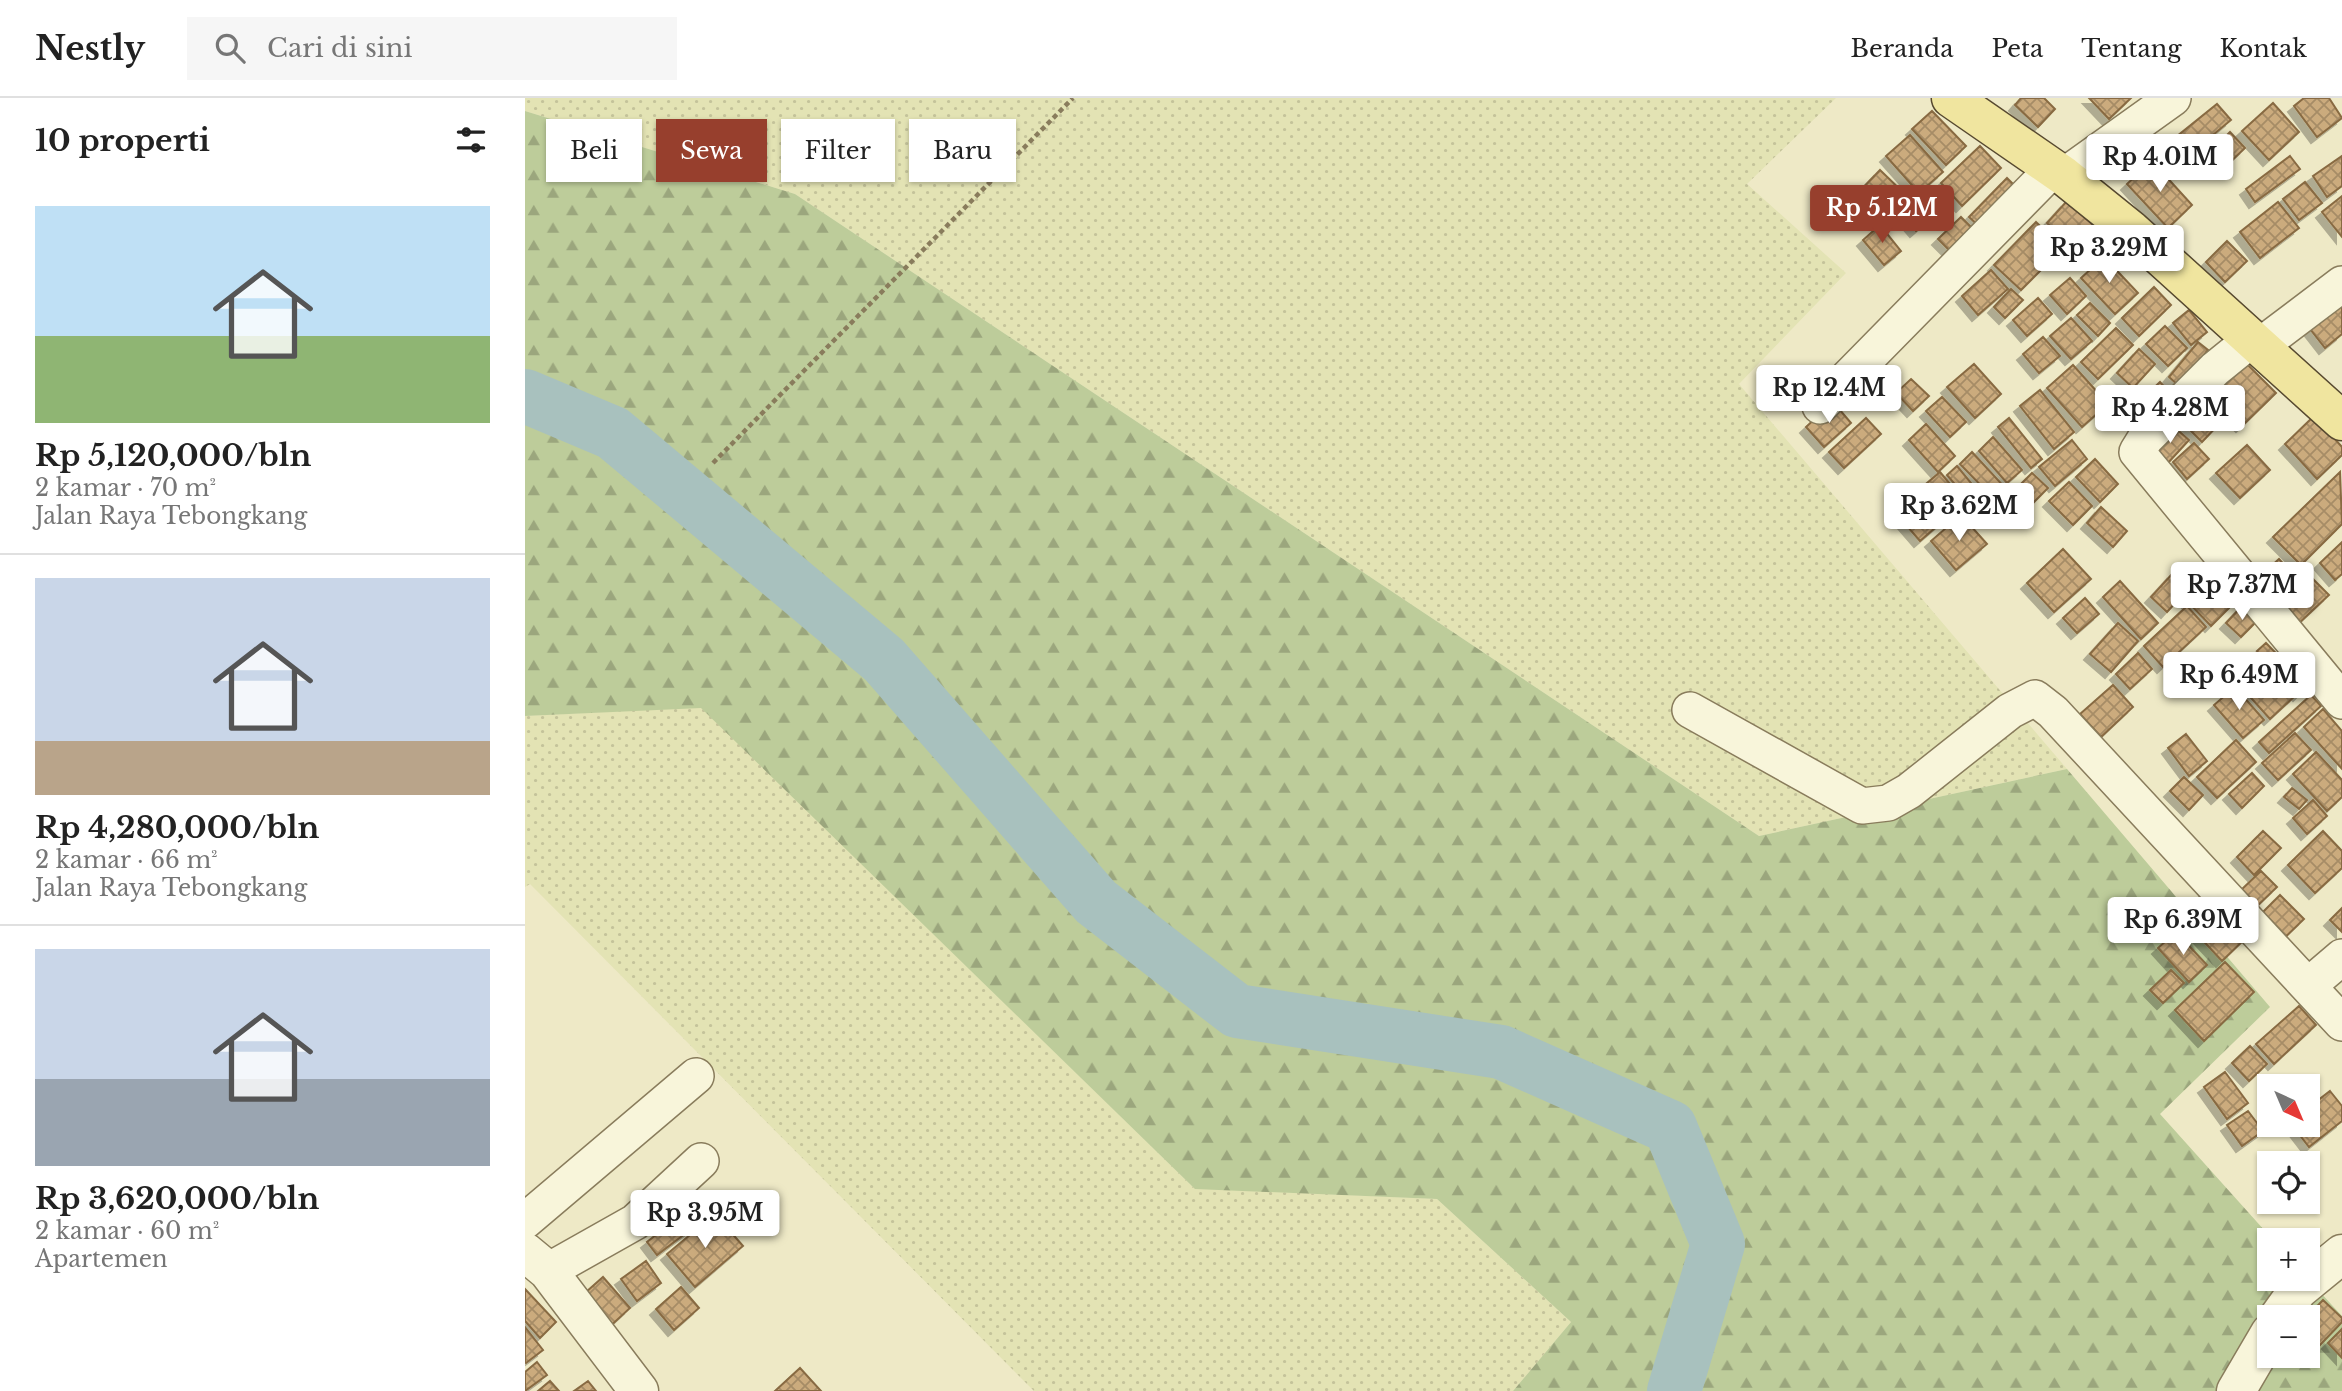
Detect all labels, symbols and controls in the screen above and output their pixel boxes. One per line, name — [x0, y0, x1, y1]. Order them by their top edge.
search box — [187, 17, 677, 80]
text: Nestly — [35, 28, 145, 69]
icon: search — [211, 29, 249, 67]
text: Cari di sini — [267, 32, 412, 64]
text: Beranda — [1851, 34, 1953, 63]
text: Peta — [1991, 34, 2043, 63]
text: Tentang — [2081, 34, 2182, 63]
text: Kontak — [2220, 34, 2307, 63]
chip: Beli — [546, 119, 642, 182]
chip: Sewa — [656, 119, 767, 182]
chip: Filter — [781, 119, 895, 182]
chip: Baru — [909, 119, 1016, 182]
icon: filters — [452, 121, 490, 159]
text: 10 properti — [35, 122, 210, 159]
pin: Rp 4.01M — [2088, 134, 2232, 194]
text: Rp 4.01M — [2102, 143, 2218, 171]
pin: Rp 5.12M — [1810, 186, 1954, 245]
text: Rp 5.12M — [1826, 194, 1938, 222]
pin: Rp 3.29M — [2037, 226, 2181, 285]
text: Rp 3.29M — [2050, 234, 2168, 262]
icon: home — [200, 251, 326, 377]
pin: Rp 12.4M — [1757, 366, 1901, 425]
text: Rp 12.4M — [1772, 374, 1886, 402]
pin: Rp 4.28M — [2098, 386, 2242, 445]
text: Rp 4.28M — [2111, 394, 2229, 422]
text: Rp 5,120,000/bln — [35, 437, 311, 474]
text: 2 kamar · 70 m² — [35, 474, 216, 502]
pin: Rp 3.62M — [1887, 484, 2031, 543]
text: Rp 3.62M — [1900, 492, 2018, 520]
text: Jalan Raya Tebongkang — [35, 502, 307, 530]
pin: Rp 7.37M — [2170, 562, 2314, 622]
text: Rp 7.37M — [2187, 571, 2297, 599]
icon: home — [200, 623, 326, 749]
pin: Rp 6.49M — [2167, 652, 2311, 712]
text: Rp 6.49M — [2179, 661, 2299, 689]
text: Rp 4,280,000/bln — [35, 809, 319, 846]
text: 2 kamar · 66 m² — [35, 846, 218, 874]
text: Jalan Raya Tebongkang — [35, 874, 307, 902]
pin: Rp 6.39M — [2111, 898, 2255, 957]
text: Rp 6.39M — [2124, 906, 2242, 934]
icon: home — [200, 994, 326, 1120]
north arrow — [2257, 1074, 2321, 1138]
map controls — [2257, 1074, 2320, 1368]
button: locate — [2257, 1151, 2320, 1214]
text: Rp 3,620,000/bln — [35, 1180, 319, 1217]
pin: Rp 3.95M — [633, 1190, 777, 1250]
text: Rp 3.95M — [646, 1199, 764, 1227]
text: 2 kamar · 60 m² — [35, 1217, 219, 1245]
button: + — [2257, 1228, 2320, 1291]
text: Apartemen — [35, 1245, 168, 1273]
button: − — [2257, 1305, 2320, 1368]

